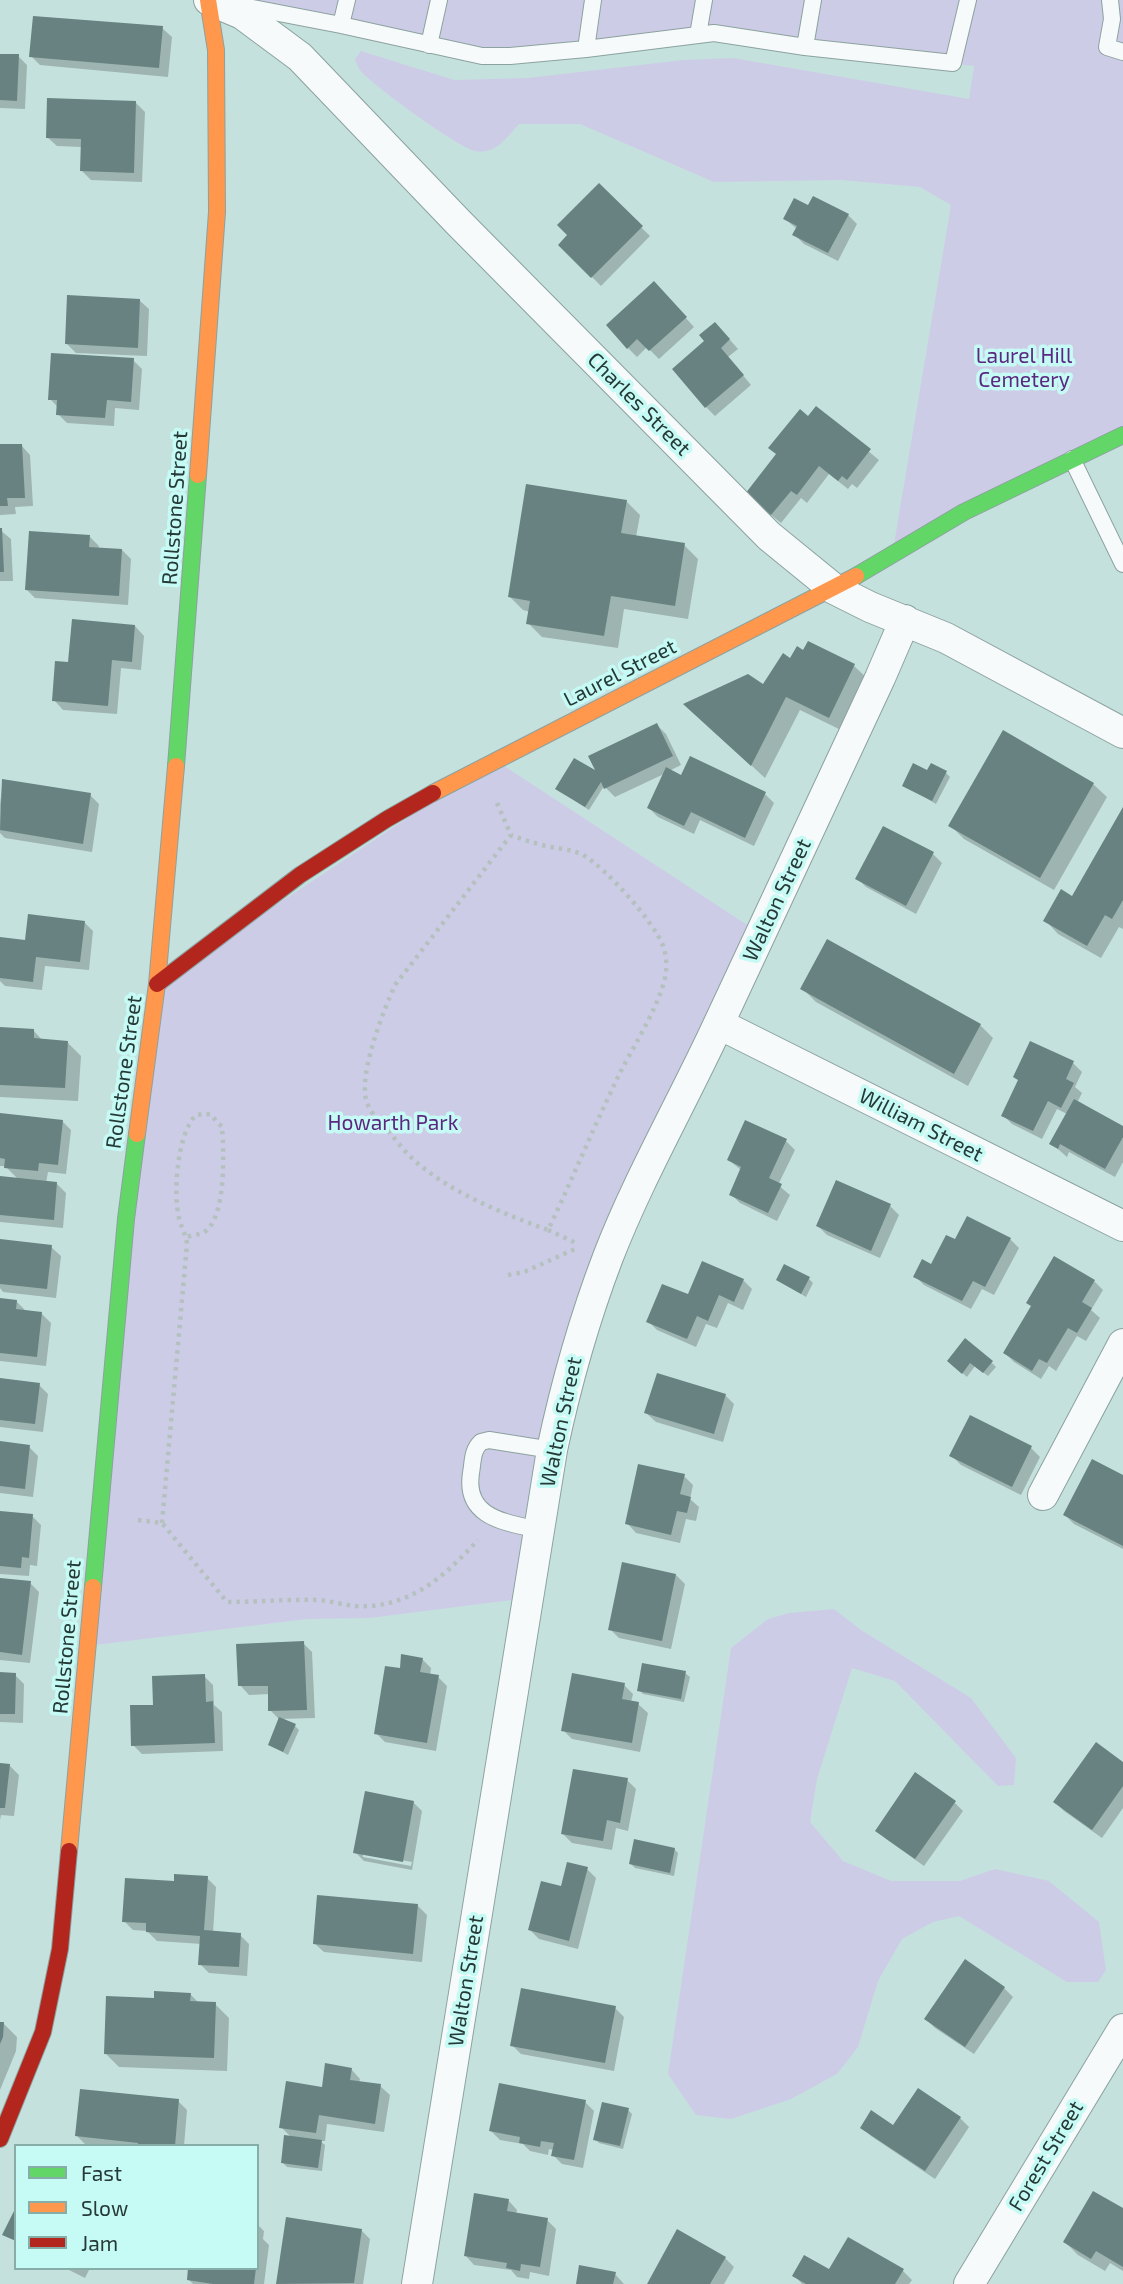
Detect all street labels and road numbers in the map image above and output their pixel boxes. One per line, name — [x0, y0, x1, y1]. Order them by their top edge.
street label: Charles Street — [582, 347, 696, 461]
street label: Rollstone Street — [157, 430, 193, 586]
street label: Laurel Street — [559, 634, 681, 712]
street label: Walton Street — [738, 835, 816, 965]
street label: Rollstone Street — [101, 994, 147, 1150]
street label: William Street — [855, 1083, 987, 1167]
street label: Walton Street — [535, 1355, 587, 1489]
street label: Rollstone Street — [48, 1559, 86, 1715]
street label: Walton Street — [443, 1914, 489, 2048]
street label: Forest Street — [1003, 2096, 1089, 2216]

